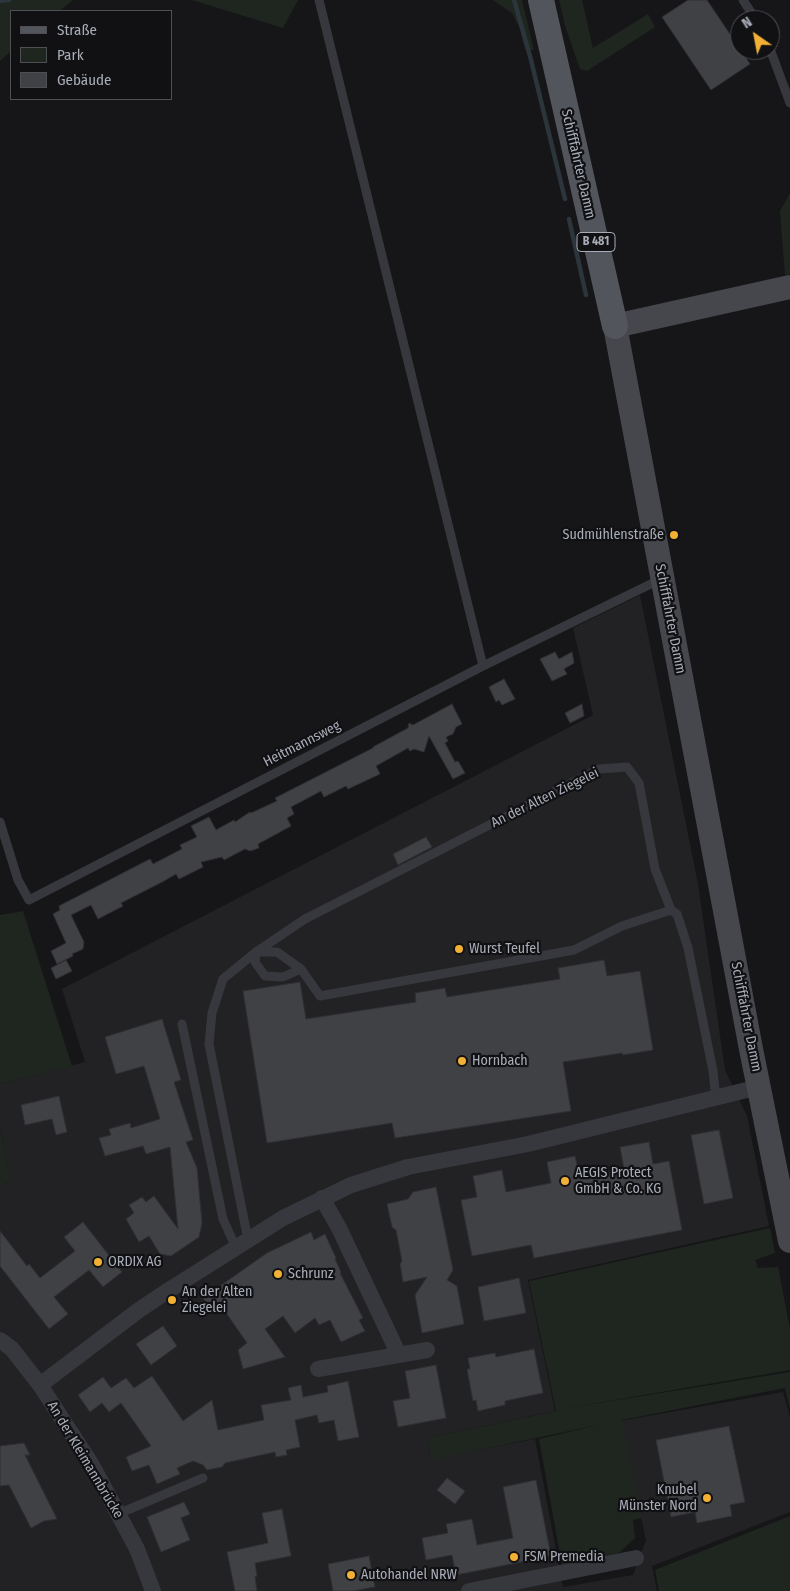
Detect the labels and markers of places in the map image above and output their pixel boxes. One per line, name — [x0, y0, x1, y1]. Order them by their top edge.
place label: Sudmühlenstraße — [563, 527, 664, 543]
marker: Sudmühlenstraße — [668, 529, 680, 541]
place label: Wurst Teufel — [469, 941, 540, 957]
marker: Wurst Teufel — [453, 943, 465, 955]
place label: Hornbach — [472, 1053, 528, 1069]
marker: Hornbach — [456, 1055, 468, 1067]
place label: AEGIS Protect GmbH & Co. KG — [575, 1165, 661, 1198]
marker: AEGIS Protect GmbH & Co. KG — [559, 1175, 571, 1187]
place label: ORDIX AG — [108, 1254, 162, 1270]
marker: ORDIX AG — [92, 1256, 104, 1268]
place label: Schrunz — [288, 1266, 333, 1282]
marker: Schrunz — [272, 1268, 284, 1280]
place label: An der Alten Ziegelei — [182, 1284, 252, 1316]
marker: An der Alten Ziegelei — [166, 1294, 178, 1306]
place label: Knubel Münster Nord — [619, 1482, 697, 1514]
marker: Knubel Münster Nord — [701, 1492, 713, 1504]
place label: FSM Premedia — [524, 1549, 604, 1565]
marker: FSM Premedia — [508, 1551, 520, 1563]
place label: Autohandel NRW — [361, 1567, 457, 1583]
marker: Autohandel NRW — [345, 1569, 357, 1581]

